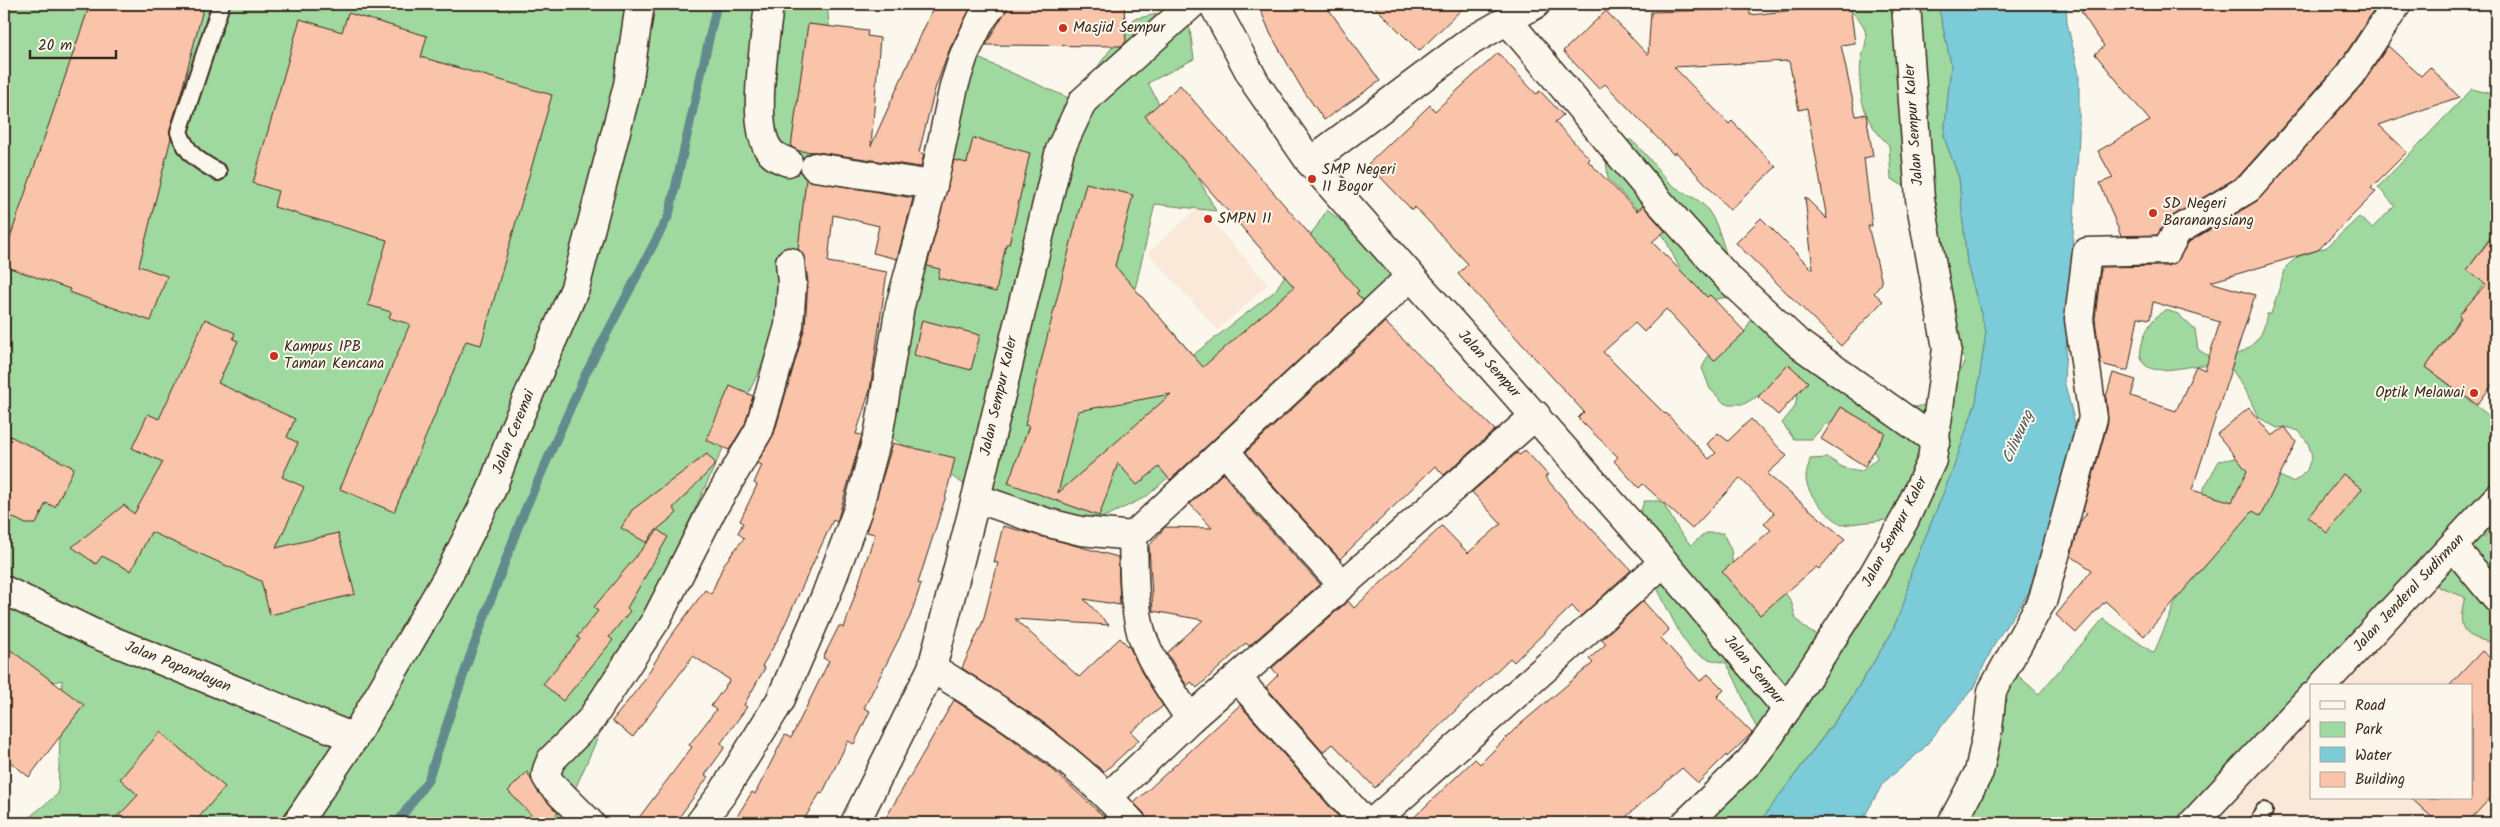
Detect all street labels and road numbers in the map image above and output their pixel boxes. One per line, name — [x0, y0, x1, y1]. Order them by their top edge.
street label: Jalan Sempur Kaler — [1898, 62, 1930, 187]
street label: Jalan Sempur — [1452, 324, 1527, 404]
street label: Jalan Sempur Kaler — [974, 333, 1025, 458]
street label: Jalan Ceremai — [486, 385, 542, 478]
street label: Jalan Sempur Kaler — [1856, 472, 1935, 592]
street label: Jalan Jenderal Sudirman — [2347, 528, 2471, 658]
street label: Jalan Sempur — [1718, 630, 1791, 711]
street label: Jalan Papandayan — [121, 635, 235, 699]

